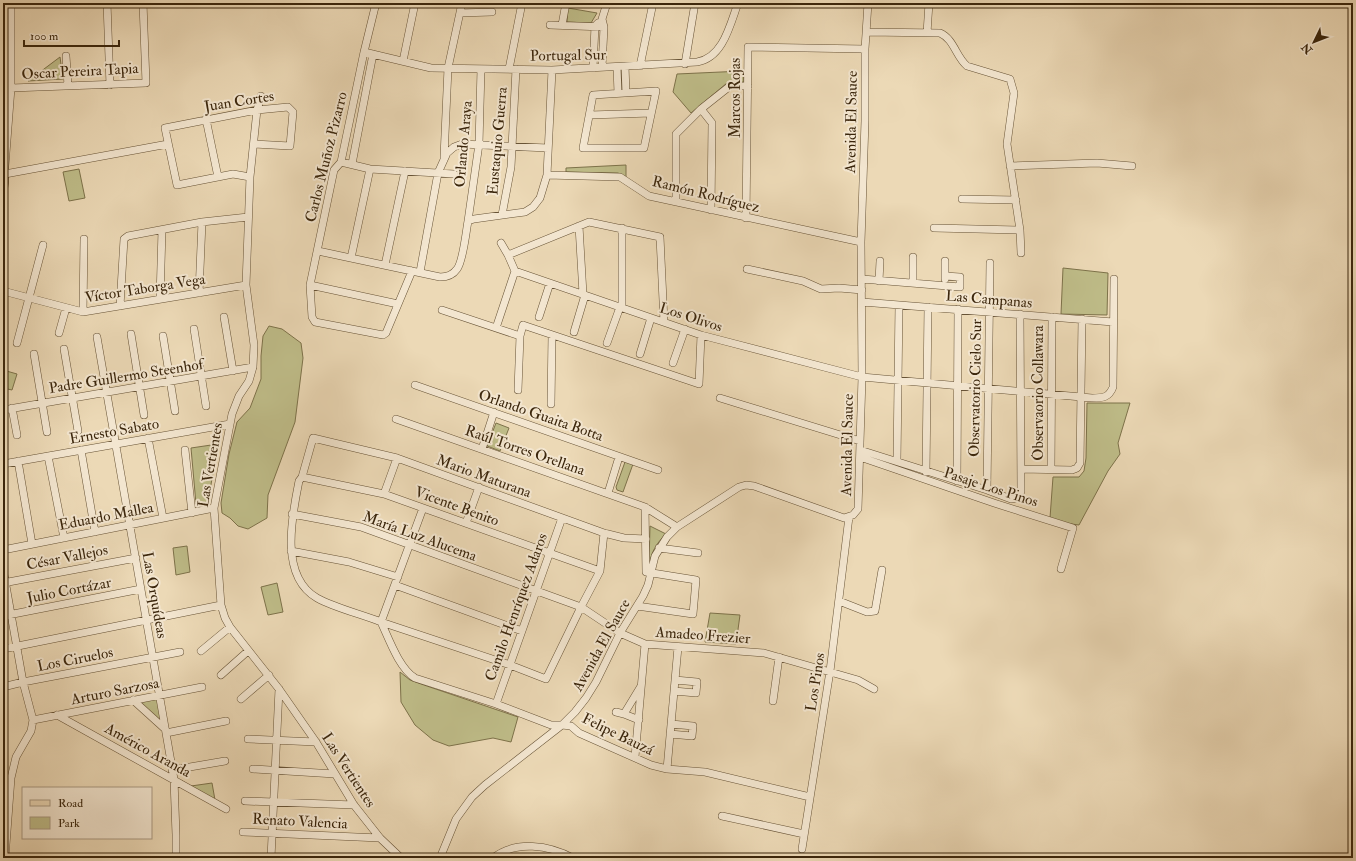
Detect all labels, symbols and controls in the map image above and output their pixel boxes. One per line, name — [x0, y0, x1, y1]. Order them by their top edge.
scale bar — [24, 22, 119, 48]
north arrow — [1294, 22, 1334, 62]
text: 100 m — [30, 29, 59, 44]
text: N — [1298, 40, 1316, 57]
street label: Portugal Sur — [530, 45, 607, 66]
street label: Marcos Rojas — [726, 58, 745, 138]
street label: Oscar Pereira Tapia — [21, 59, 140, 85]
street label: Avenida El Sauce — [841, 71, 862, 174]
street label: Eustaquio Guerra — [483, 85, 512, 196]
street label: Juan Cortes — [202, 87, 276, 118]
street label: Carlos Muñoz Pizarro — [301, 90, 352, 224]
street label: Orlando Araya — [450, 99, 477, 188]
street label: Ramón Rodríguez — [650, 172, 762, 217]
street label: Víctor Taborga Vega — [83, 269, 208, 307]
street label: Las Campanas — [945, 286, 1033, 314]
street label: Los Olivos — [657, 298, 725, 337]
street label: Observatorio Cielo Sur — [965, 318, 986, 457]
street label: Observaorio Collawara — [1029, 325, 1048, 461]
street label: Padre Guillermo Steenhof — [47, 355, 207, 398]
street label: Orlando Guaita Botta — [476, 385, 607, 446]
street label: Avenida El Sauce — [837, 394, 858, 497]
street label: Ernesto Sabato — [68, 414, 160, 449]
street label: Las Vertientes — [194, 421, 227, 509]
street label: Raúl Torres Orellana — [462, 421, 588, 480]
street label: Mario Maturana — [434, 451, 535, 503]
street label: Pasaje Los Pinos — [941, 463, 1040, 512]
street label: Vicente Benito — [412, 482, 502, 531]
street label: Eduardo Mallea — [57, 498, 156, 535]
street label: María Luz Alucema — [360, 507, 480, 566]
street label: Camilo Henríquez Adaros — [481, 531, 552, 684]
street label: César Vallejos — [25, 540, 109, 575]
street label: Las Orquídeas — [138, 550, 171, 640]
street label: Julio Cortázar — [24, 573, 113, 609]
street label: Avenida El Sauce — [568, 596, 635, 696]
street label: Amadeo Frezier — [654, 623, 752, 648]
street label: Los Ciruelos — [35, 643, 115, 676]
street label: Los Pinos — [801, 651, 830, 713]
street label: Arturo Sarzosa — [68, 673, 162, 710]
street label: Felipe Bauzá — [578, 709, 657, 761]
street label: Américo Aranda — [100, 718, 195, 782]
street label: Las Vertientes — [317, 729, 380, 811]
legend — [22, 787, 152, 839]
text: Road — [58, 796, 83, 811]
street label: Renato Valencia — [252, 810, 349, 834]
text: Park — [58, 816, 80, 831]

